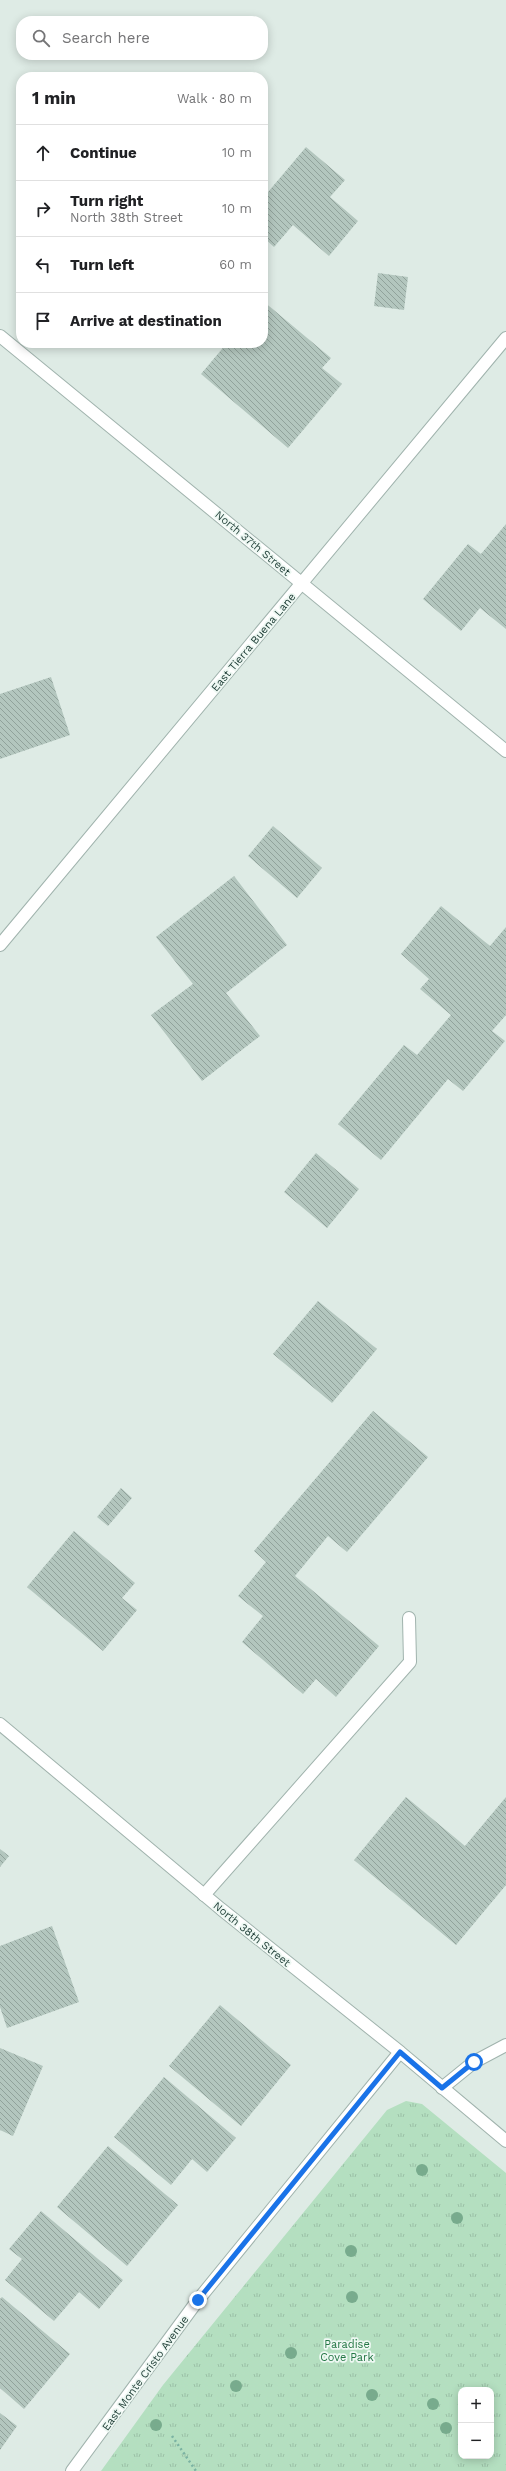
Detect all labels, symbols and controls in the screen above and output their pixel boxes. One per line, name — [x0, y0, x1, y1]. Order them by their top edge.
search box — [16, 16, 268, 60]
icon: search — [30, 27, 52, 49]
text: Search here — [62, 29, 150, 47]
text: 1 min — [32, 88, 76, 108]
text: Walk · 80 m — [177, 91, 252, 106]
icon: ahead — [32, 142, 54, 164]
text: Continue — [70, 144, 137, 162]
text: 10 m — [222, 145, 252, 160]
text: Turn right — [70, 192, 143, 210]
icon: right — [32, 198, 54, 220]
text: 10 m — [222, 201, 252, 216]
text: North 38th Street — [70, 210, 183, 225]
icon: left — [32, 254, 54, 276]
text: Turn left — [70, 256, 134, 274]
text: 60 m — [219, 257, 252, 272]
icon: arrive — [32, 310, 54, 332]
text: Arrive at destination — [70, 312, 222, 330]
street label: North 37th Street — [212, 508, 293, 579]
street label: East Tierra Buena Lane — [208, 591, 298, 694]
street label: North 38th Street — [211, 1899, 293, 1970]
route start — [465, 2053, 483, 2071]
route end — [189, 2291, 207, 2309]
street label: East Monte Cristo Avenue — [99, 2313, 191, 2433]
park label: Paradise Cove Park — [320, 2338, 374, 2364]
map controls — [458, 2387, 494, 2459]
button: + — [458, 2387, 494, 2423]
button: − — [458, 2423, 494, 2459]

